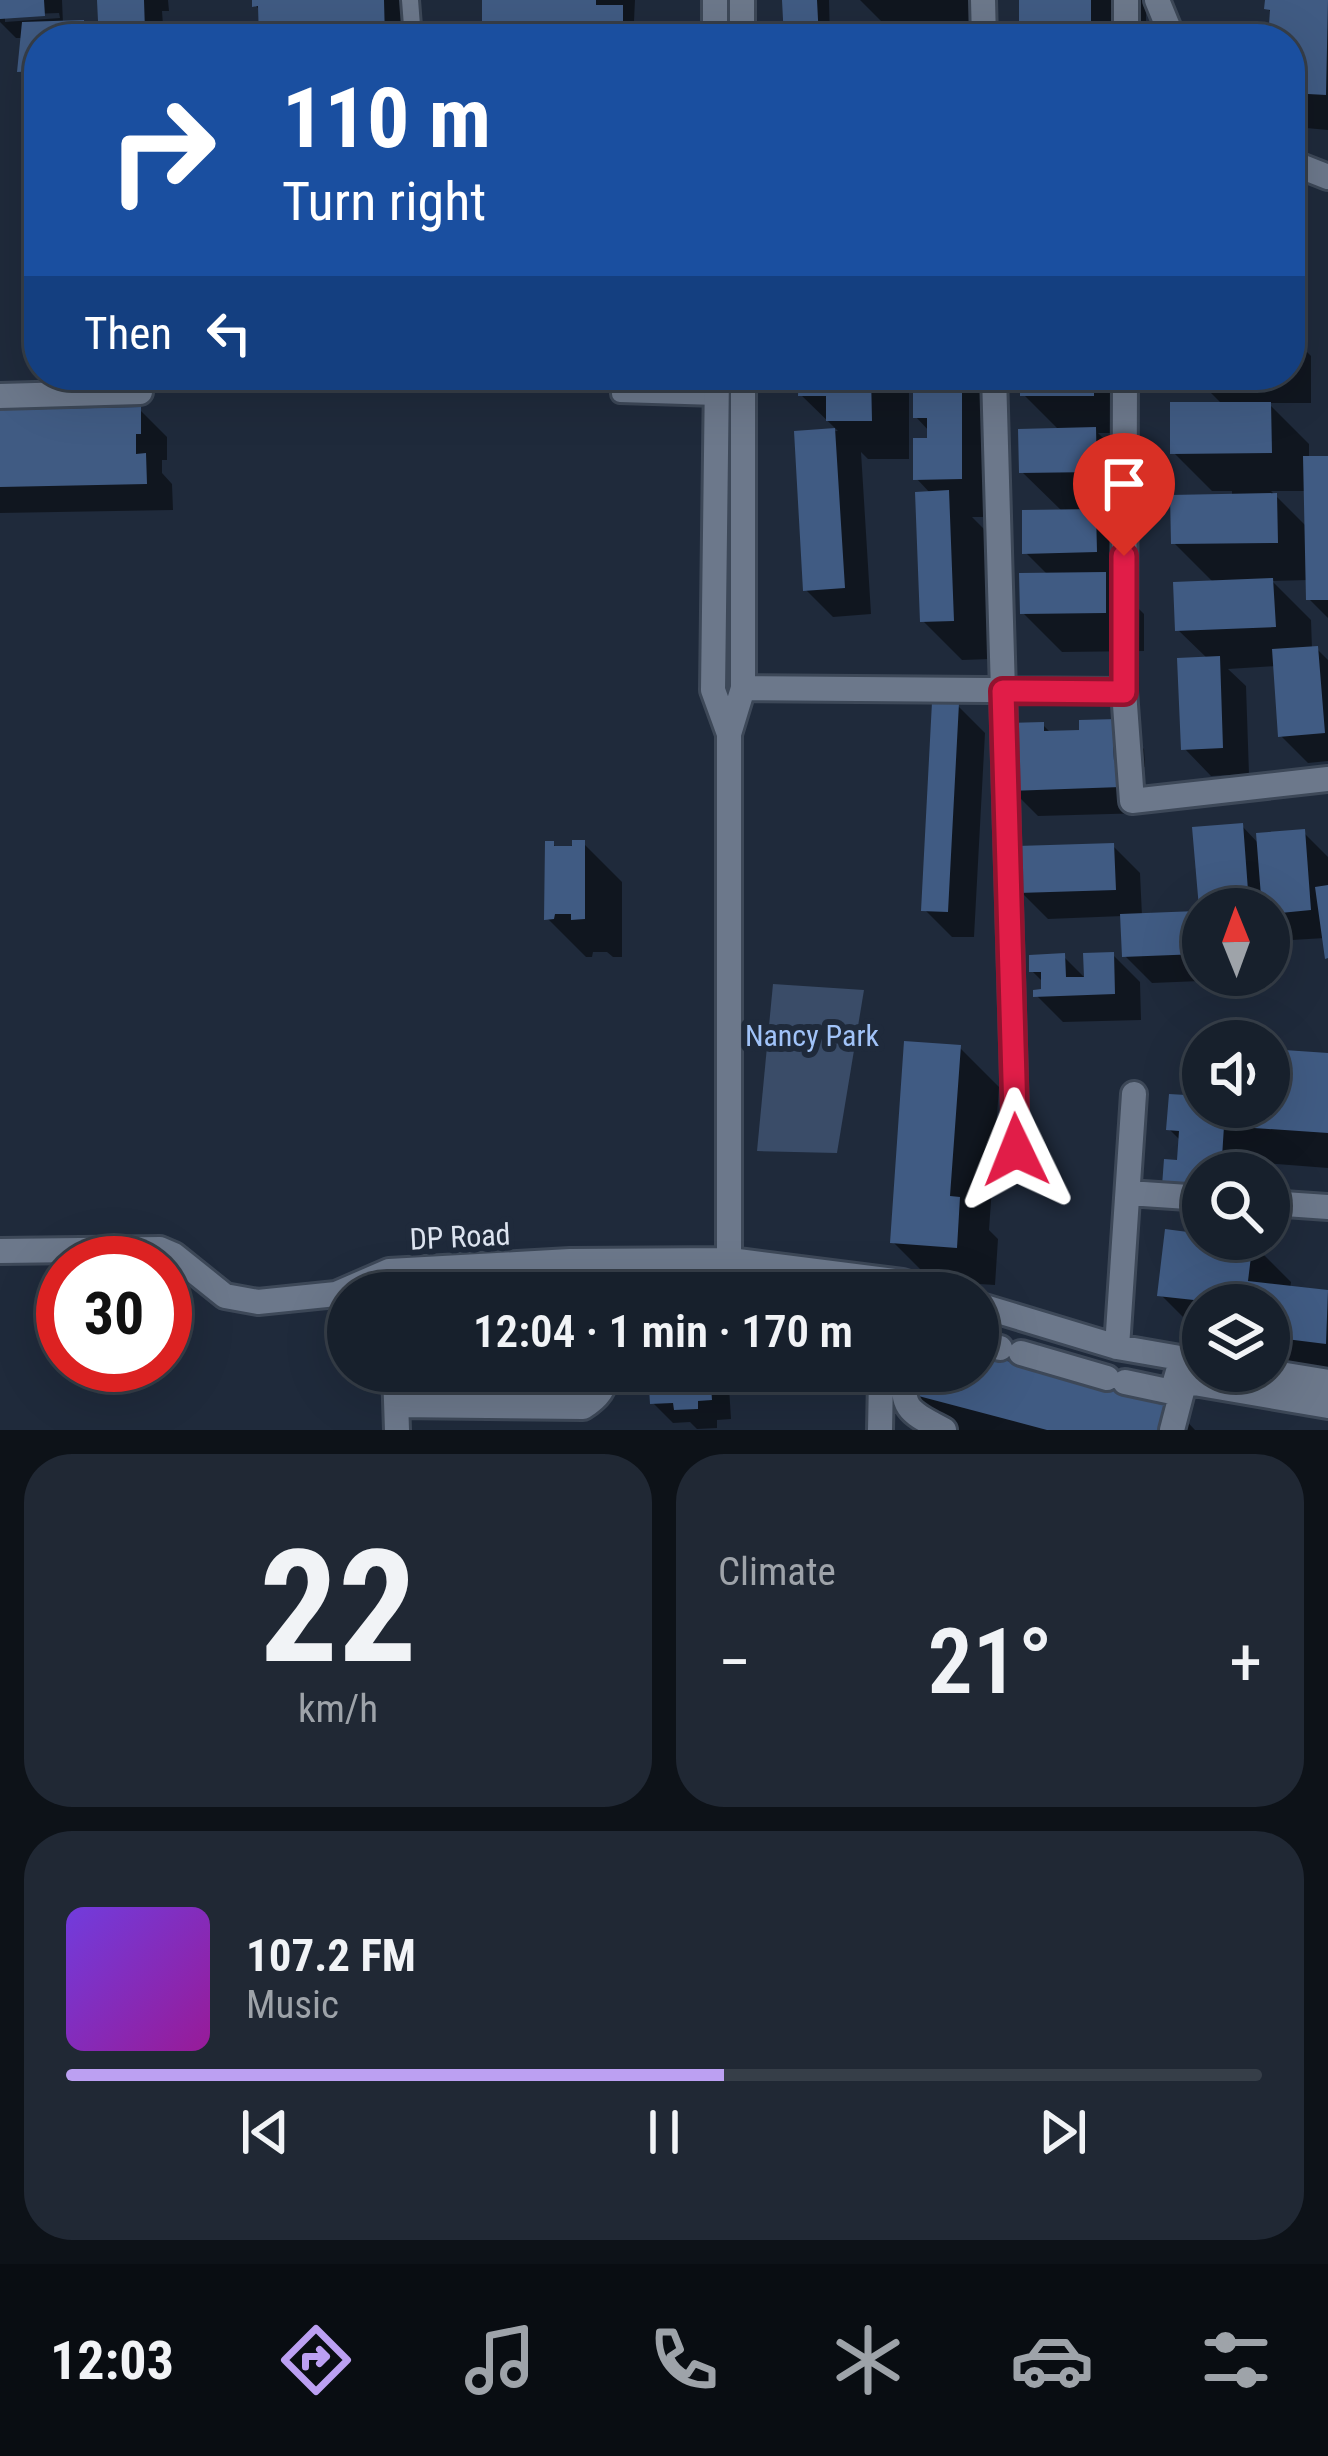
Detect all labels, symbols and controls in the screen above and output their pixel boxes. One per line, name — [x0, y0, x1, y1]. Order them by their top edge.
text: 110 m — [282, 69, 491, 168]
icon: right — [84, 72, 240, 228]
text: Turn right — [282, 170, 486, 233]
icon: left — [196, 300, 262, 366]
text: Then — [84, 307, 172, 360]
pin — [1073, 433, 1175, 556]
icon: arrive — [1091, 451, 1157, 517]
north arrow — [1182, 888, 1290, 996]
map controls — [1182, 888, 1290, 1392]
park label: Nancy Park — [745, 1018, 880, 1053]
button: sound — [1182, 1020, 1290, 1128]
position arrow — [953, 1087, 1079, 1213]
button: search — [1182, 1152, 1290, 1260]
street label: DP Road — [409, 1216, 511, 1257]
speed limit sign: 30 — [36, 1236, 192, 1392]
button: layers — [1182, 1284, 1290, 1392]
text: 12:04 · 1 min · 170 m — [473, 1305, 853, 1358]
text: 22 — [259, 1516, 417, 1699]
text: Climate — [718, 1549, 836, 1595]
text: 21° — [927, 1610, 1053, 1715]
text: − — [718, 1624, 751, 1701]
text: + — [1229, 1624, 1262, 1701]
text: km/h — [298, 1686, 378, 1732]
text: 107.2 FM — [246, 1929, 416, 1982]
text: Music — [246, 1982, 339, 2028]
icon: previous — [232, 2099, 298, 2165]
icon: pause — [631, 2099, 697, 2165]
icon: next — [1030, 2099, 1096, 2165]
icon: directions — [274, 2318, 358, 2402]
icon: music — [458, 2318, 542, 2402]
icon: phone — [642, 2318, 726, 2402]
icon: climate — [826, 2318, 910, 2402]
icon: car — [1010, 2318, 1094, 2402]
icon: filters — [1194, 2318, 1278, 2402]
text: 12:03 — [50, 2329, 174, 2392]

